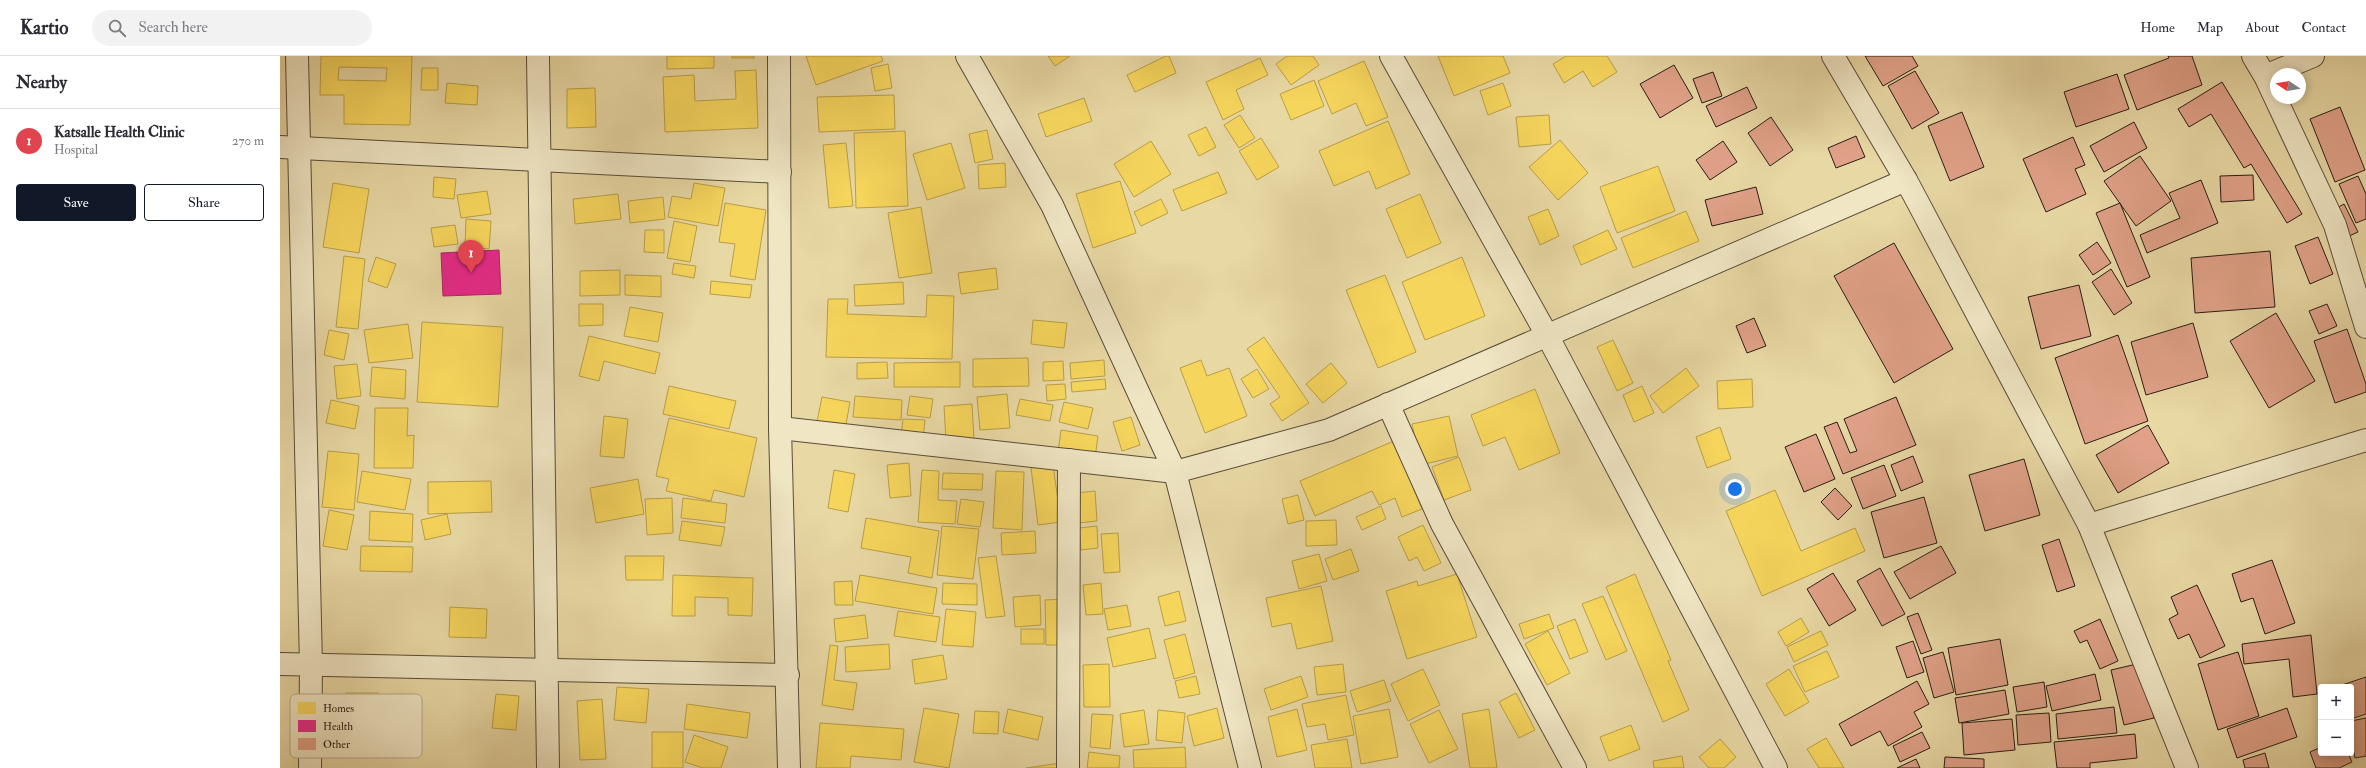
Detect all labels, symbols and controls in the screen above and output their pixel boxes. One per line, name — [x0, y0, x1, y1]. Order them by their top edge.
search box — [92, 10, 372, 46]
text: Kartio — [20, 16, 68, 40]
icon: search — [106, 17, 128, 39]
text: Search here — [138, 18, 208, 37]
text: Home — [2140, 19, 2175, 36]
text: Map — [2197, 19, 2223, 36]
text: About — [2245, 19, 2279, 36]
text: Contact — [2301, 19, 2346, 36]
north arrow — [2270, 68, 2306, 104]
text: Nearby — [16, 72, 67, 93]
text: Katsalle Health Clinic — [54, 123, 185, 142]
text: 1 — [27, 133, 31, 149]
text: 270 m — [232, 133, 264, 149]
text: Hospital — [54, 142, 98, 158]
button: Save — [16, 184, 136, 221]
button: Share — [144, 184, 264, 221]
pin: 1 — [458, 240, 484, 273]
your location — [1725, 479, 1745, 499]
map controls — [2318, 684, 2354, 756]
button: + — [2318, 684, 2354, 720]
legend — [290, 694, 422, 758]
text: Homes — [323, 702, 354, 715]
text: Health — [323, 720, 353, 733]
button: − — [2318, 720, 2354, 756]
text: Other — [323, 738, 351, 751]

